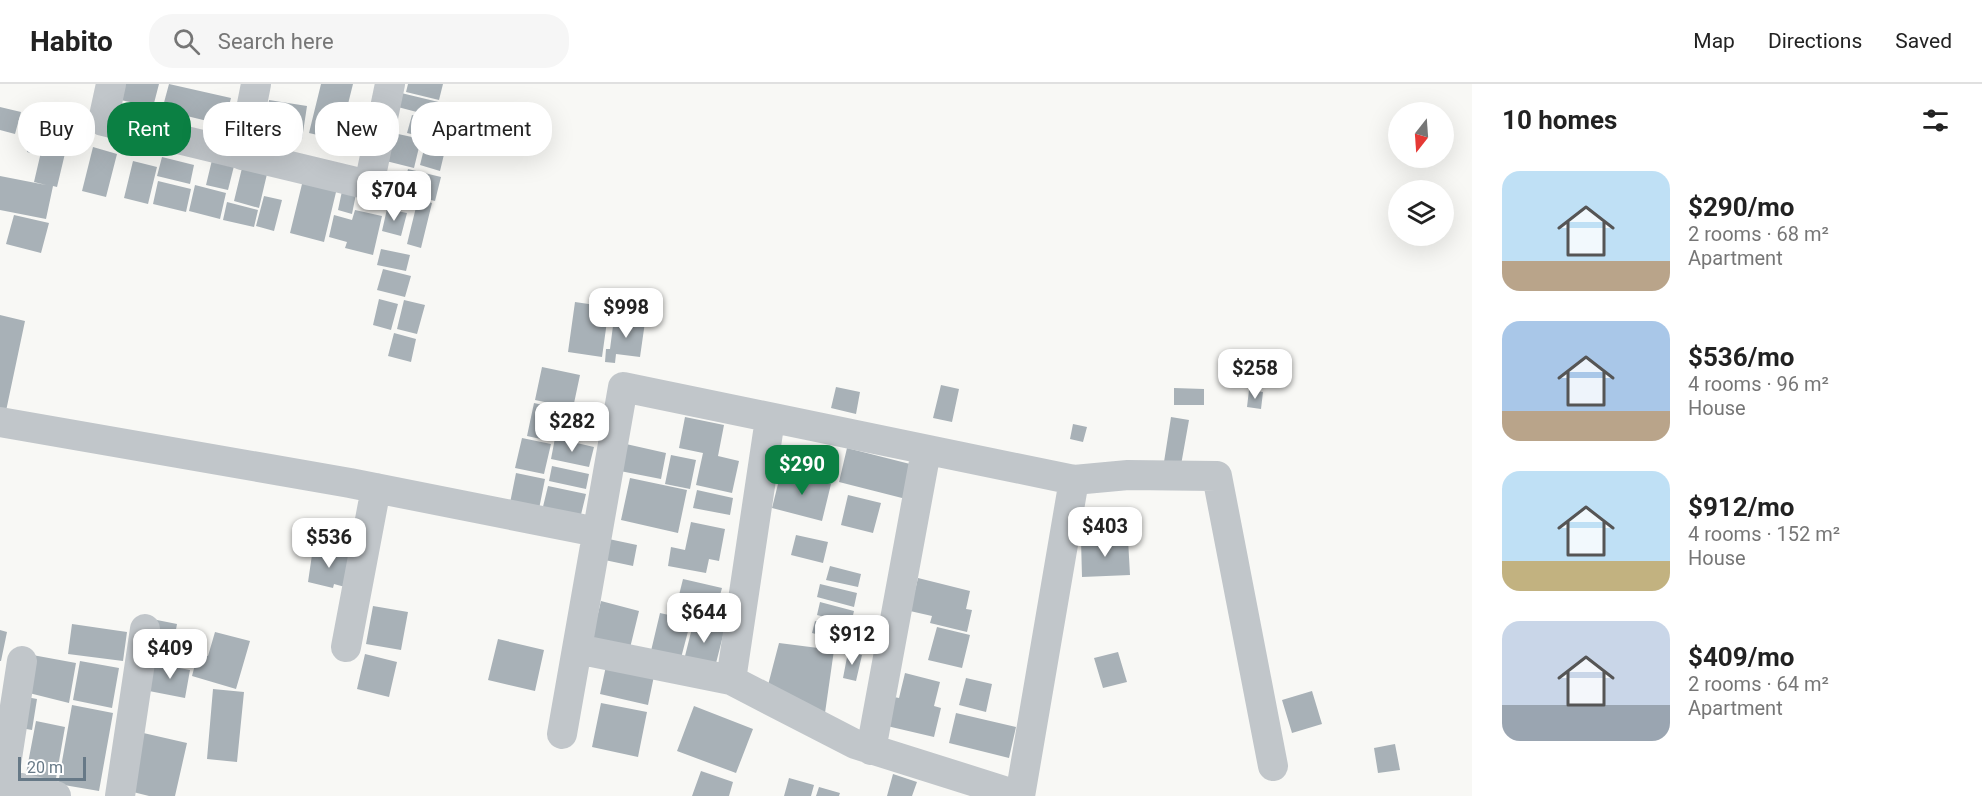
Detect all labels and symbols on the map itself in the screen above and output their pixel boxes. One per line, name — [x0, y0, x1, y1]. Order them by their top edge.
north arrow — [1388, 102, 1454, 168]
pin: $704 — [358, 171, 430, 222]
pin: $998 — [590, 288, 662, 339]
pin: $258 — [1219, 349, 1291, 400]
pin: $282 — [536, 402, 608, 453]
pin: $290 — [766, 445, 838, 496]
pin: $403 — [1069, 507, 1141, 558]
pin: $536 — [293, 518, 365, 569]
pin: $644 — [668, 593, 740, 644]
pin: $912 — [816, 615, 888, 666]
pin: $409 — [134, 629, 206, 680]
scale bar — [18, 754, 86, 782]

